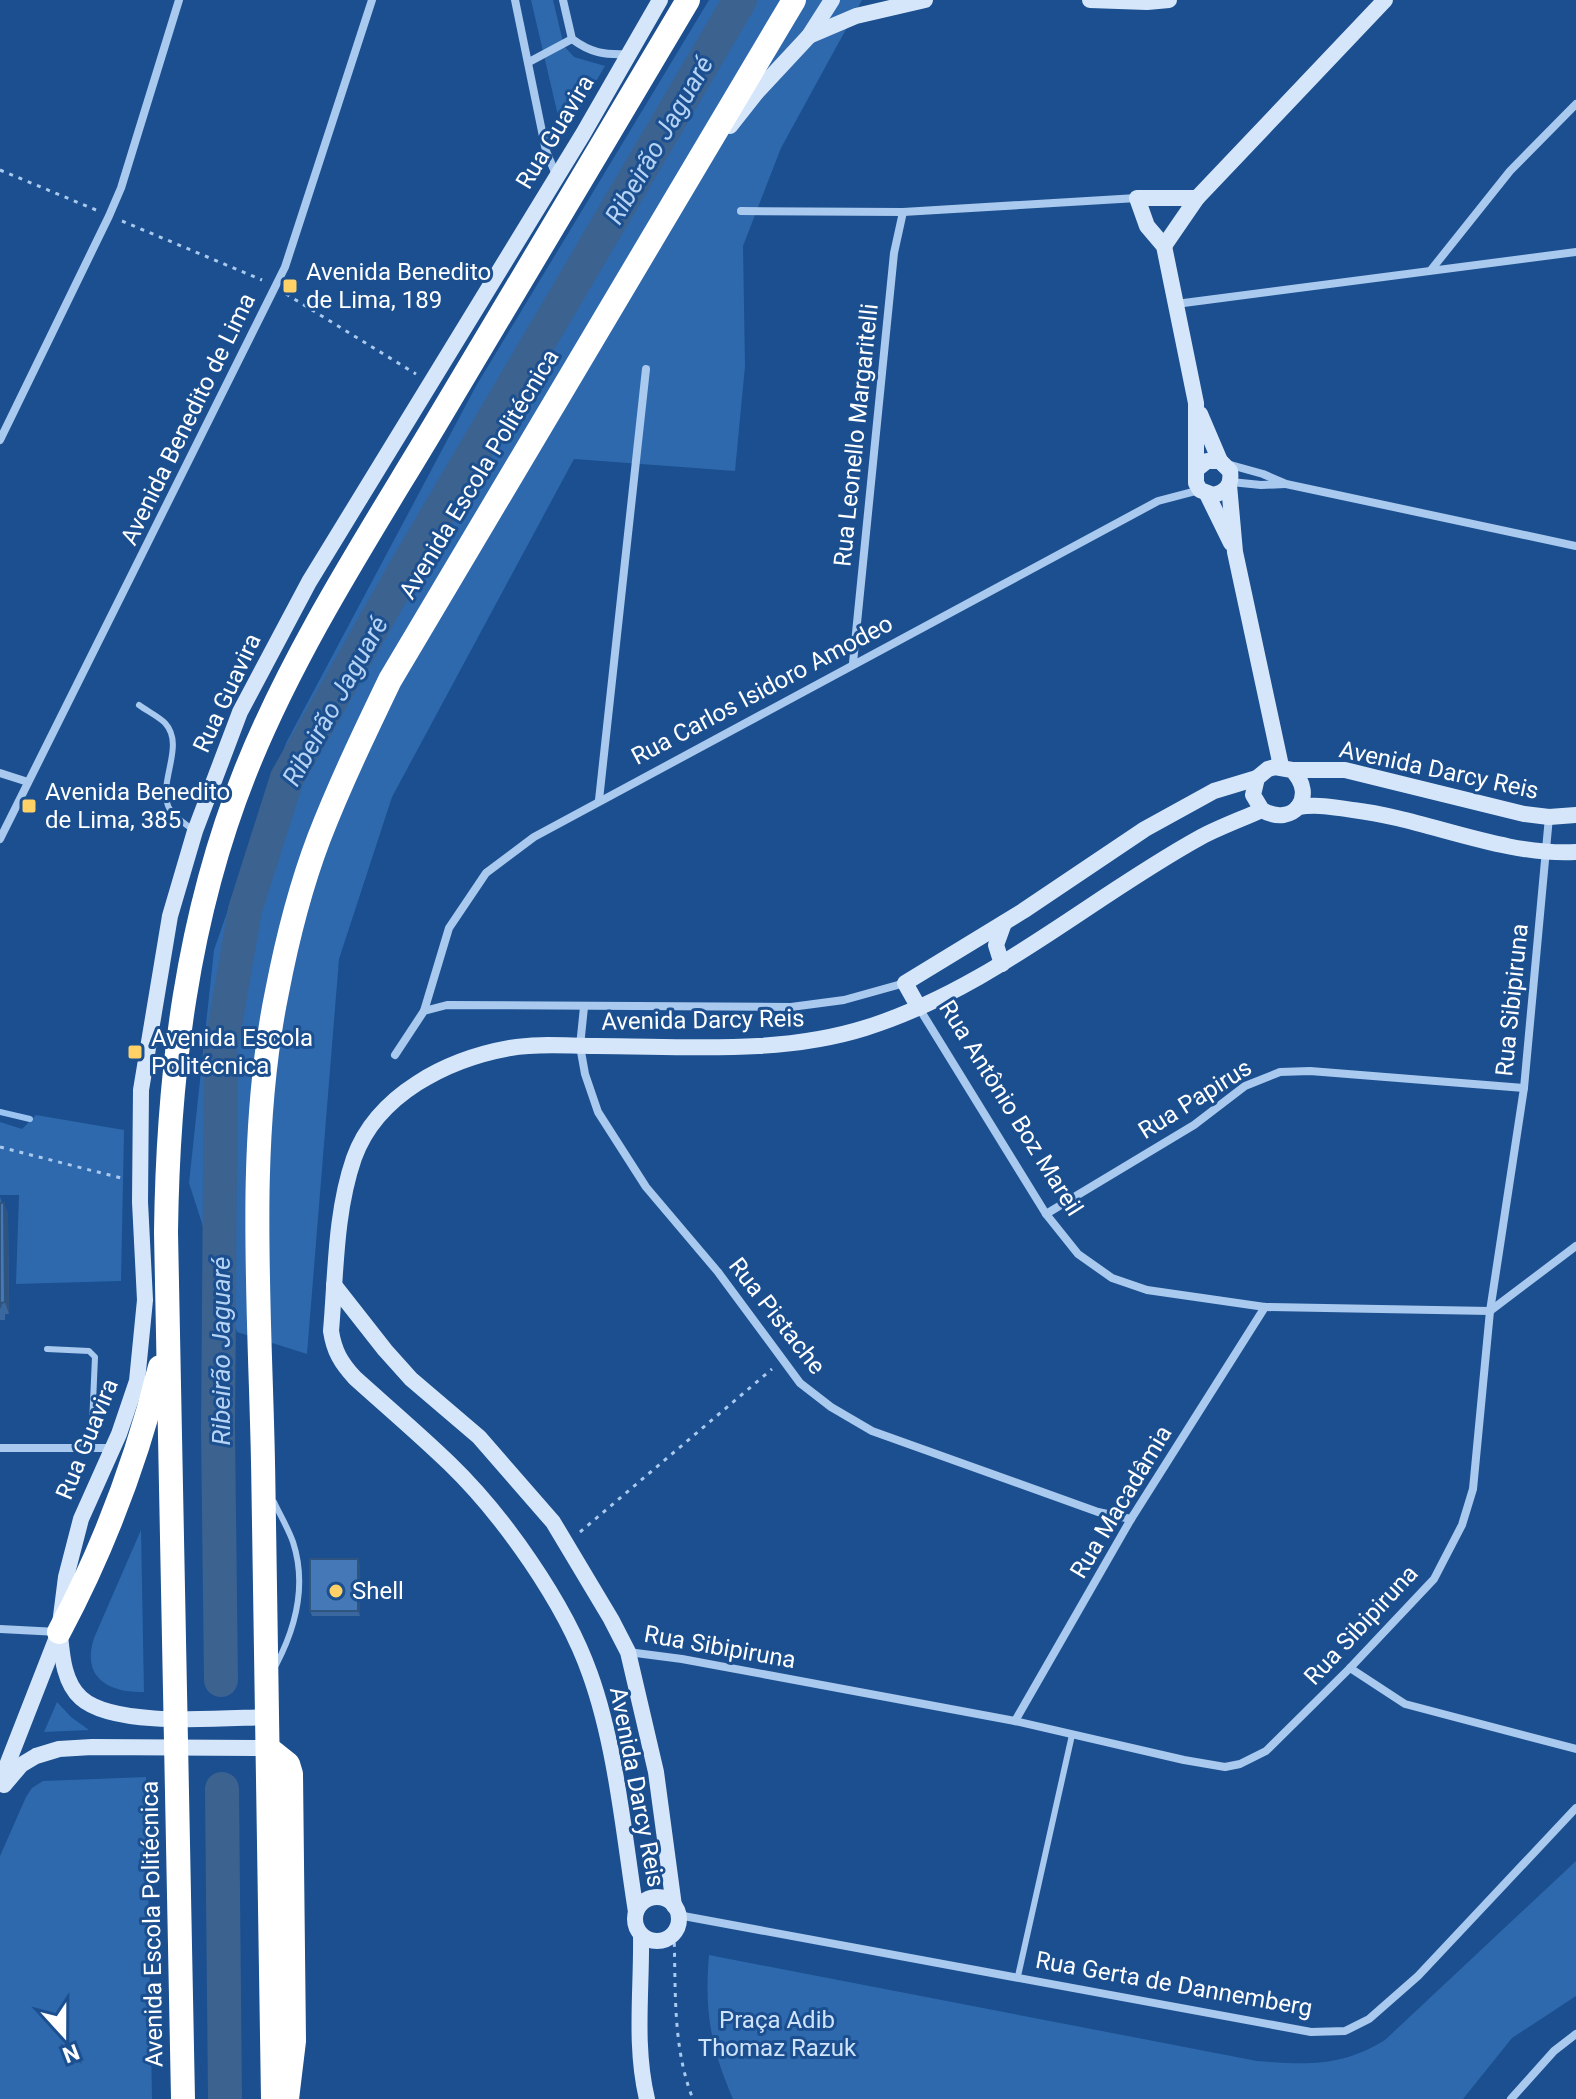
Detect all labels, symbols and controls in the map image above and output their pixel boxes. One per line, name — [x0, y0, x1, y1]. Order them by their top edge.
water label: Ribeirão Jaguaré — [599, 51, 719, 229]
street label: Rua Guavira — [510, 70, 600, 194]
place label: Avenida Benedito de Lima, 189 — [306, 258, 491, 314]
marker: Avenida Benedito de Lima, 189 — [281, 277, 299, 295]
street label: Avenida Benedito de Lima — [115, 289, 261, 549]
street label: Rua Leonello Margaritelli — [828, 302, 884, 568]
street label: Avenida Escola Politécnica — [393, 344, 565, 604]
street label: Rua Carlos Isidoro Amodeo — [627, 609, 897, 771]
water label: Ribeirão Jaguaré — [276, 611, 394, 791]
street label: Rua Guavira — [187, 629, 267, 757]
street label: Avenida Darcy Reis — [1337, 735, 1541, 805]
place label: Avenida Benedito de Lima, 385 — [45, 778, 230, 834]
marker: Avenida Benedito de Lima, 385 — [20, 797, 38, 815]
street label: Rua Sibipiruna — [1490, 922, 1534, 1078]
street label: Rua Antônio Boz Mareil — [933, 995, 1089, 1221]
street label: Avenida Darcy Reis — [601, 1004, 805, 1036]
place label: Avenida Escola Politécnica — [151, 1024, 313, 1080]
marker: Avenida Escola Politécnica — [126, 1043, 144, 1061]
street label: Rua Papirus — [1133, 1053, 1257, 1145]
street label: Rua Pistache — [723, 1252, 831, 1380]
water label: Ribeirão Jaguaré — [206, 1257, 236, 1445]
street label: Rua Guavira — [50, 1375, 124, 1503]
street label: Rua Macadâmia — [1064, 1421, 1178, 1583]
street label: Rua Sibipiruna — [1298, 1559, 1424, 1691]
place label: Shell — [352, 1577, 404, 1605]
marker: Shell — [327, 1582, 345, 1600]
street label: Rua Sibipiruna — [642, 1620, 798, 1674]
street label: Avenida Darcy Reis — [604, 1685, 670, 1889]
street label: Avenida Escola Politécnica — [136, 1781, 168, 2067]
street label: Rua Gerta de Dannemberg — [1033, 1946, 1315, 2022]
north arrow — [24, 1995, 104, 2075]
park label: Praça Adib Thomaz Razuk — [698, 2006, 857, 2062]
text: N — [59, 2039, 83, 2068]

